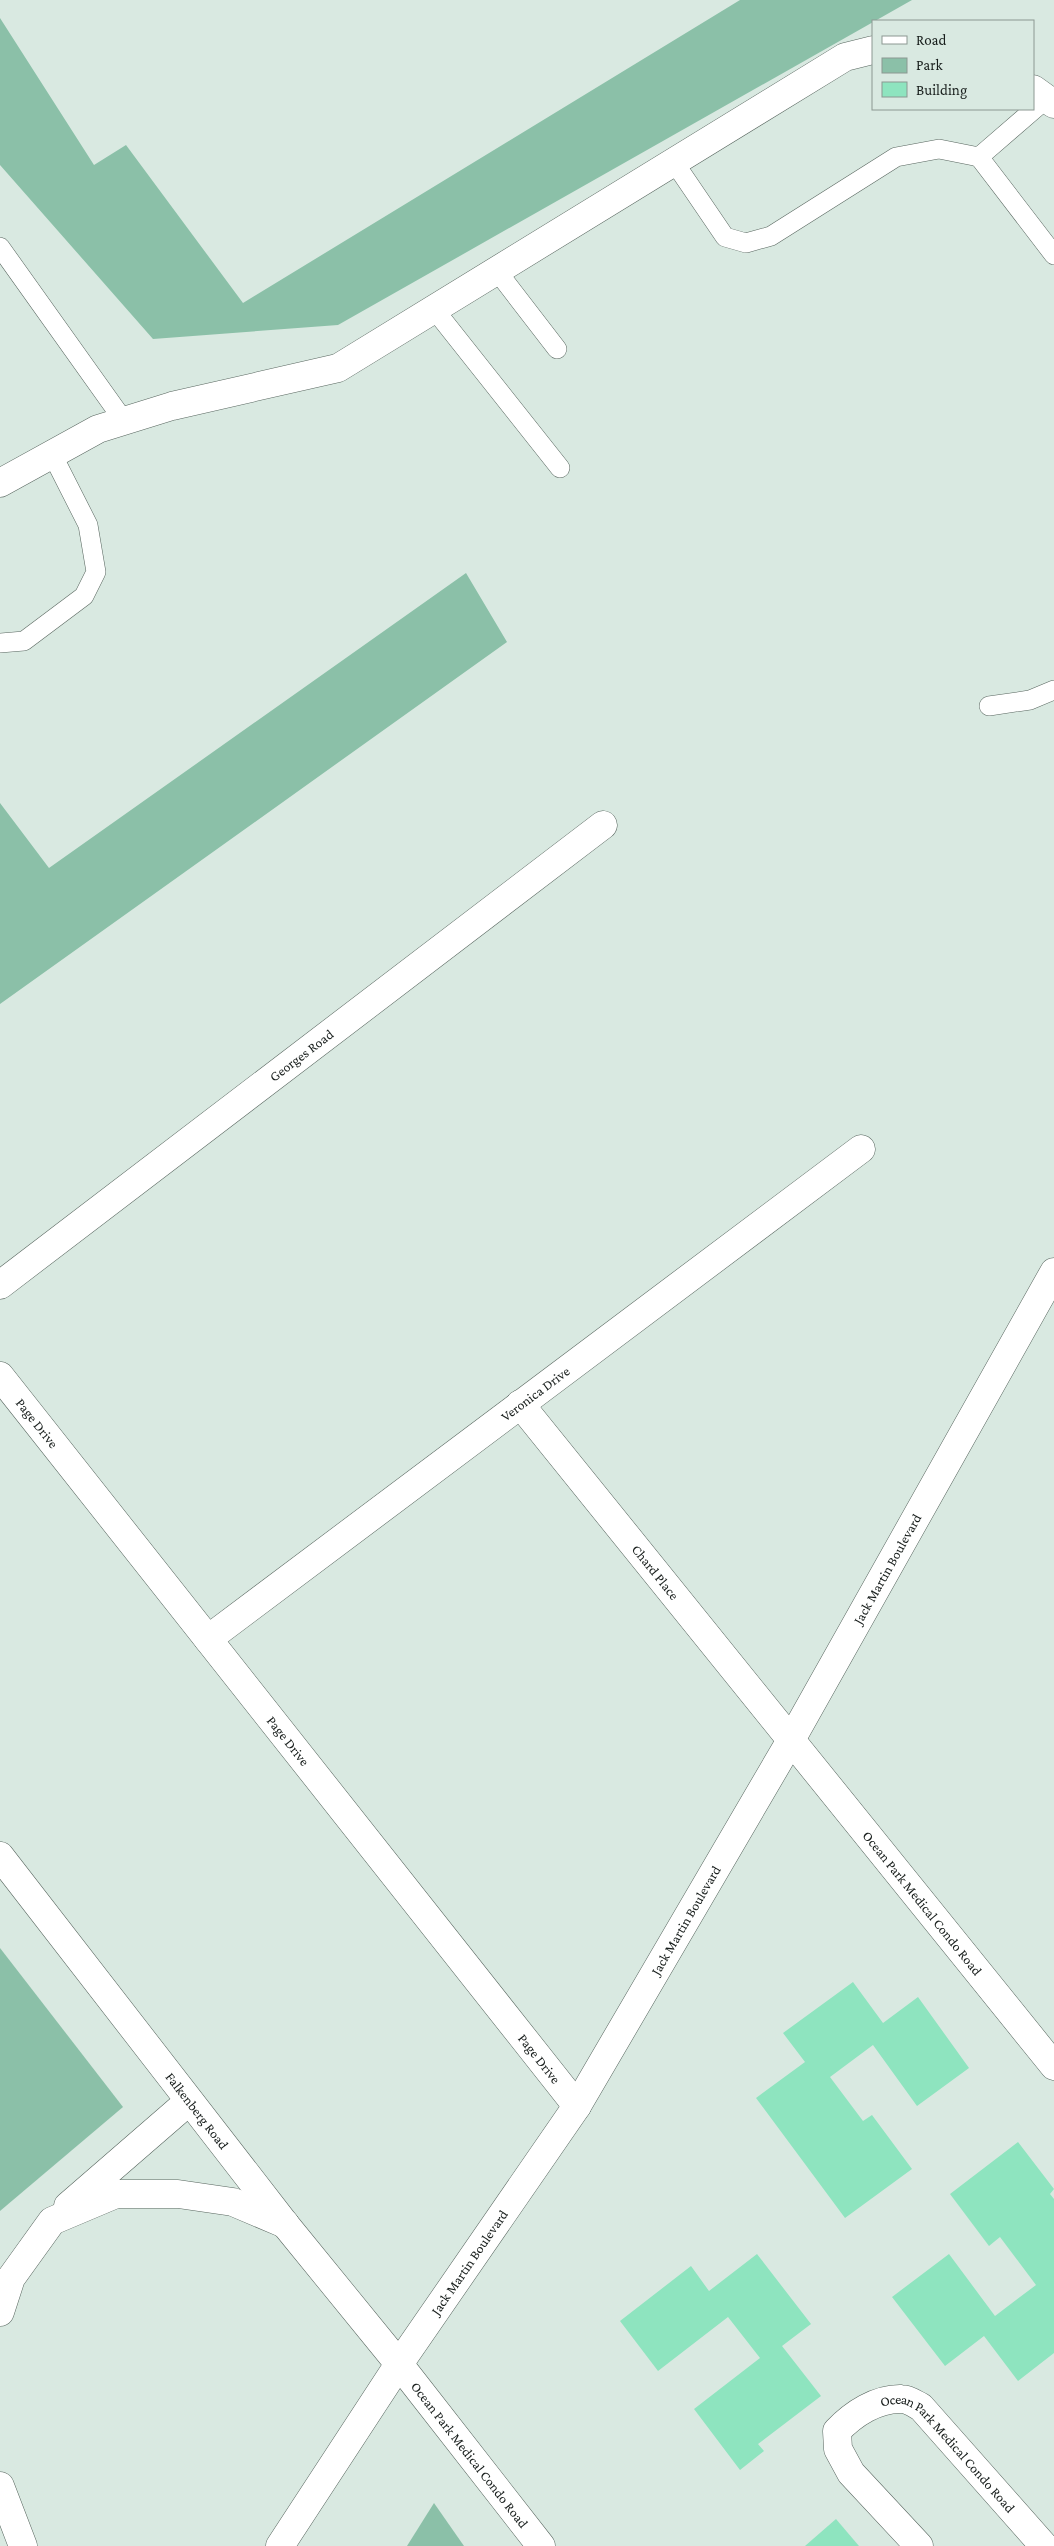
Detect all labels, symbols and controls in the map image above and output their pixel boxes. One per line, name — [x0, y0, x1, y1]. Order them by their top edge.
legend — [872, 20, 1034, 110]
text: Road — [916, 32, 947, 48]
text: Park — [916, 57, 943, 73]
text: Building — [916, 82, 967, 99]
street label: Georges Road — [266, 1025, 337, 1085]
street label: Veronica Drive — [498, 1363, 573, 1424]
street label: Page Drive — [13, 1395, 62, 1451]
street label: Jack Martin Boulevard — [849, 1510, 925, 1629]
street label: Chard Place — [629, 1541, 683, 1603]
street label: Page Drive — [264, 1713, 313, 1769]
street label: Ocean Park Medical Condo Road — [859, 1827, 986, 1979]
street label: Jack Martin Boulevard — [646, 1862, 724, 1980]
street label: Page Drive — [515, 2030, 564, 2087]
street label: Falkenberg Road — [162, 2069, 232, 2153]
street label: Jack Martin Boulevard — [426, 2206, 511, 2320]
street label: Ocean Park Medical Condo Road — [408, 2378, 532, 2531]
street label: Ocean Park Medical Condo Road — [878, 2391, 1019, 2516]

